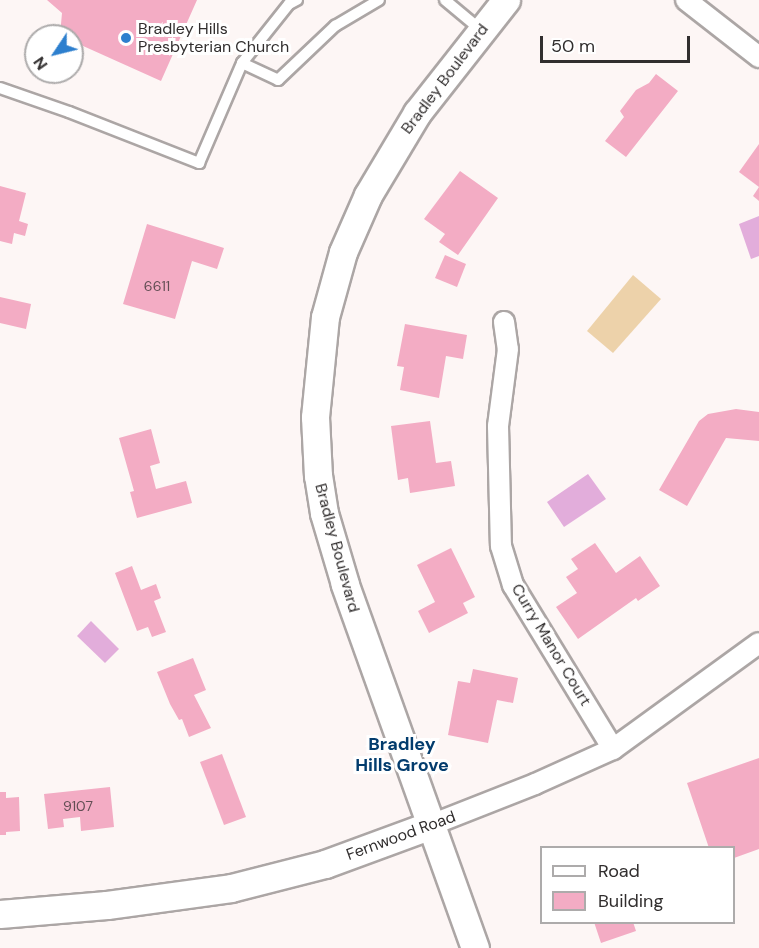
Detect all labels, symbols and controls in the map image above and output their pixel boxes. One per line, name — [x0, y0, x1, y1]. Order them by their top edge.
place label: Bradley Hills Presbyterian Church — [138, 19, 289, 57]
street label: Bradley Boulevard — [397, 20, 493, 138]
north arrow — [24, 24, 84, 84]
scale bar — [543, 24, 693, 62]
marker: Bradley Hills Presbyterian Church — [119, 31, 133, 45]
text: 50 m — [551, 34, 595, 58]
text: N — [29, 53, 52, 74]
house number: 6611 — [144, 278, 170, 294]
street label: Bradley Boulevard — [311, 481, 363, 615]
street label: Curry Manor Court — [507, 580, 595, 710]
district label: Bradley Hills Grove — [355, 734, 449, 777]
house number: 9107 — [63, 798, 93, 814]
street label: Fernwood Road — [344, 807, 458, 865]
legend — [540, 846, 735, 924]
text: Road — [598, 859, 640, 883]
text: Building — [598, 889, 663, 913]

